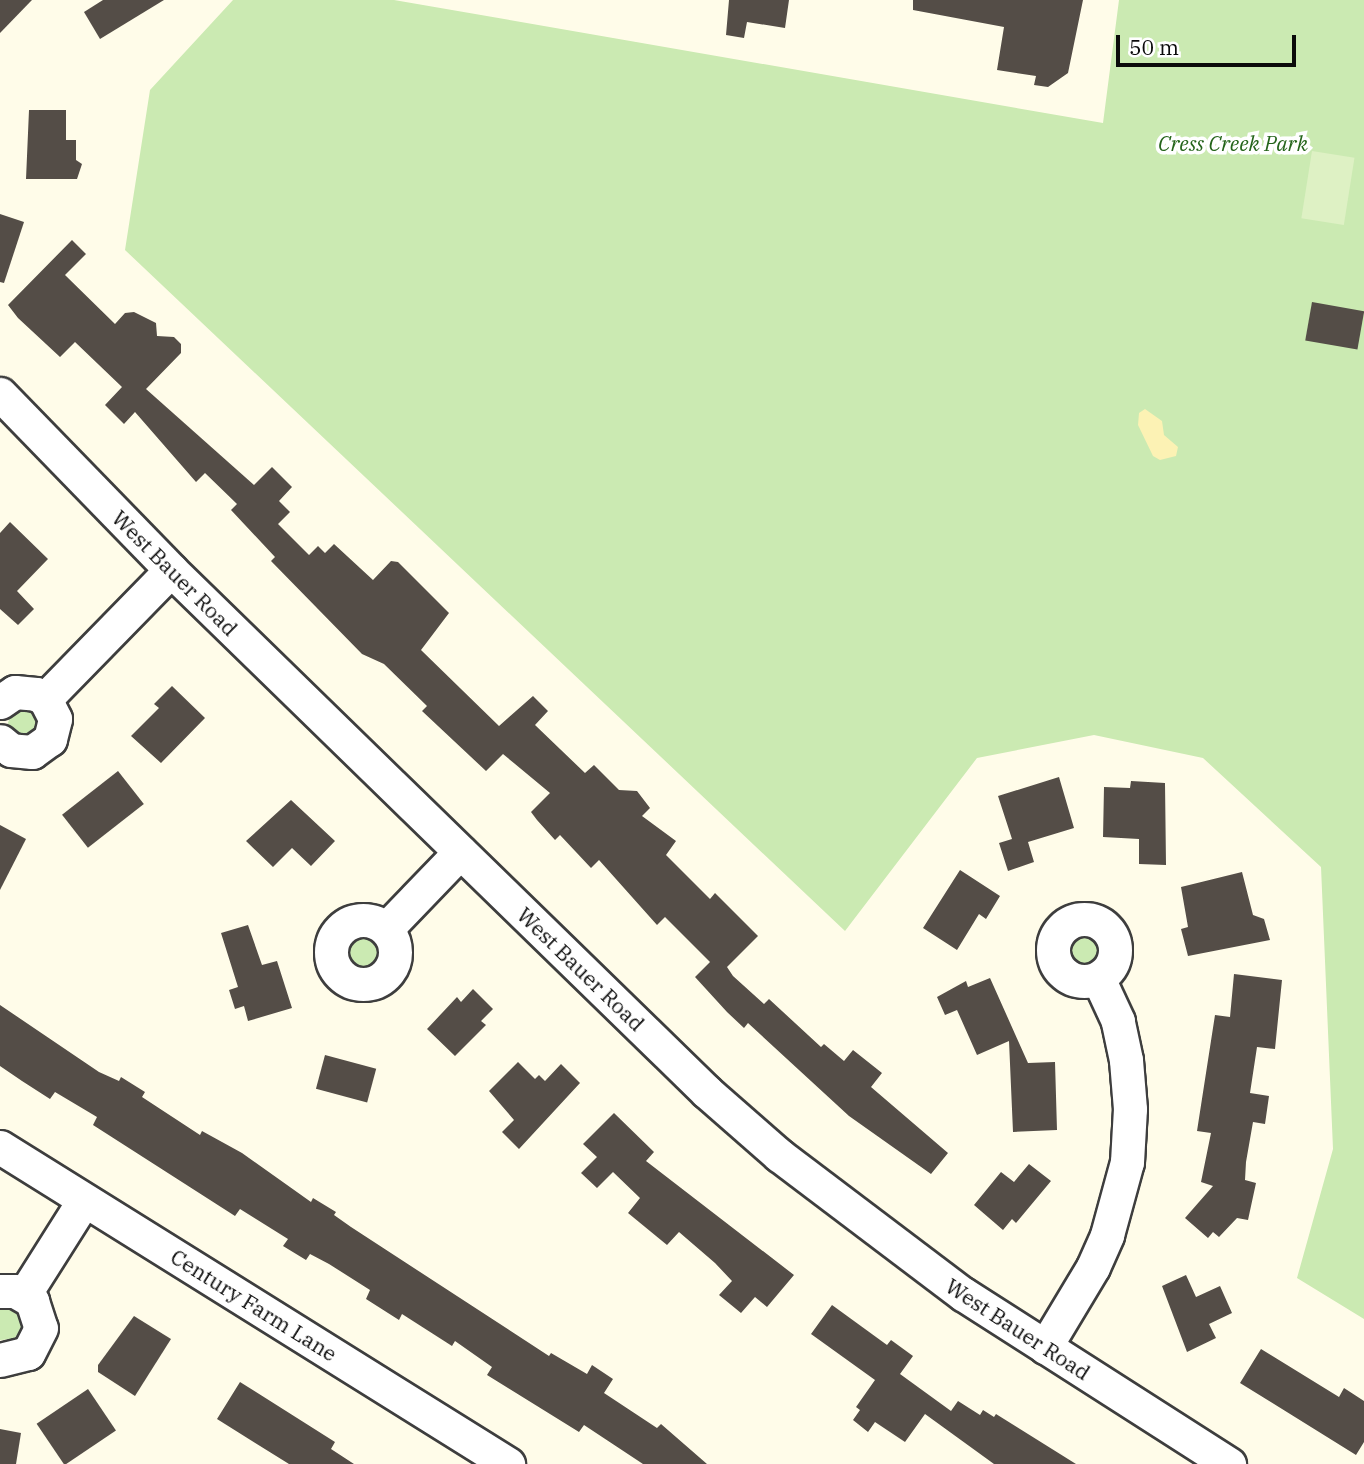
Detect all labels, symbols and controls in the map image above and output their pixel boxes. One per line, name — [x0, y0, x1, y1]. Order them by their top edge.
scale bar — [1119, 21, 1299, 65]
text: 50 m — [1129, 33, 1179, 61]
park label: Cress Creek Park — [1158, 130, 1308, 156]
street label: West Bauer Road — [107, 505, 243, 641]
street label: West Bauer Road — [512, 902, 650, 1036]
street label: Century Farm Lane — [166, 1244, 342, 1366]
street label: West Bauer Road — [941, 1273, 1095, 1385]

